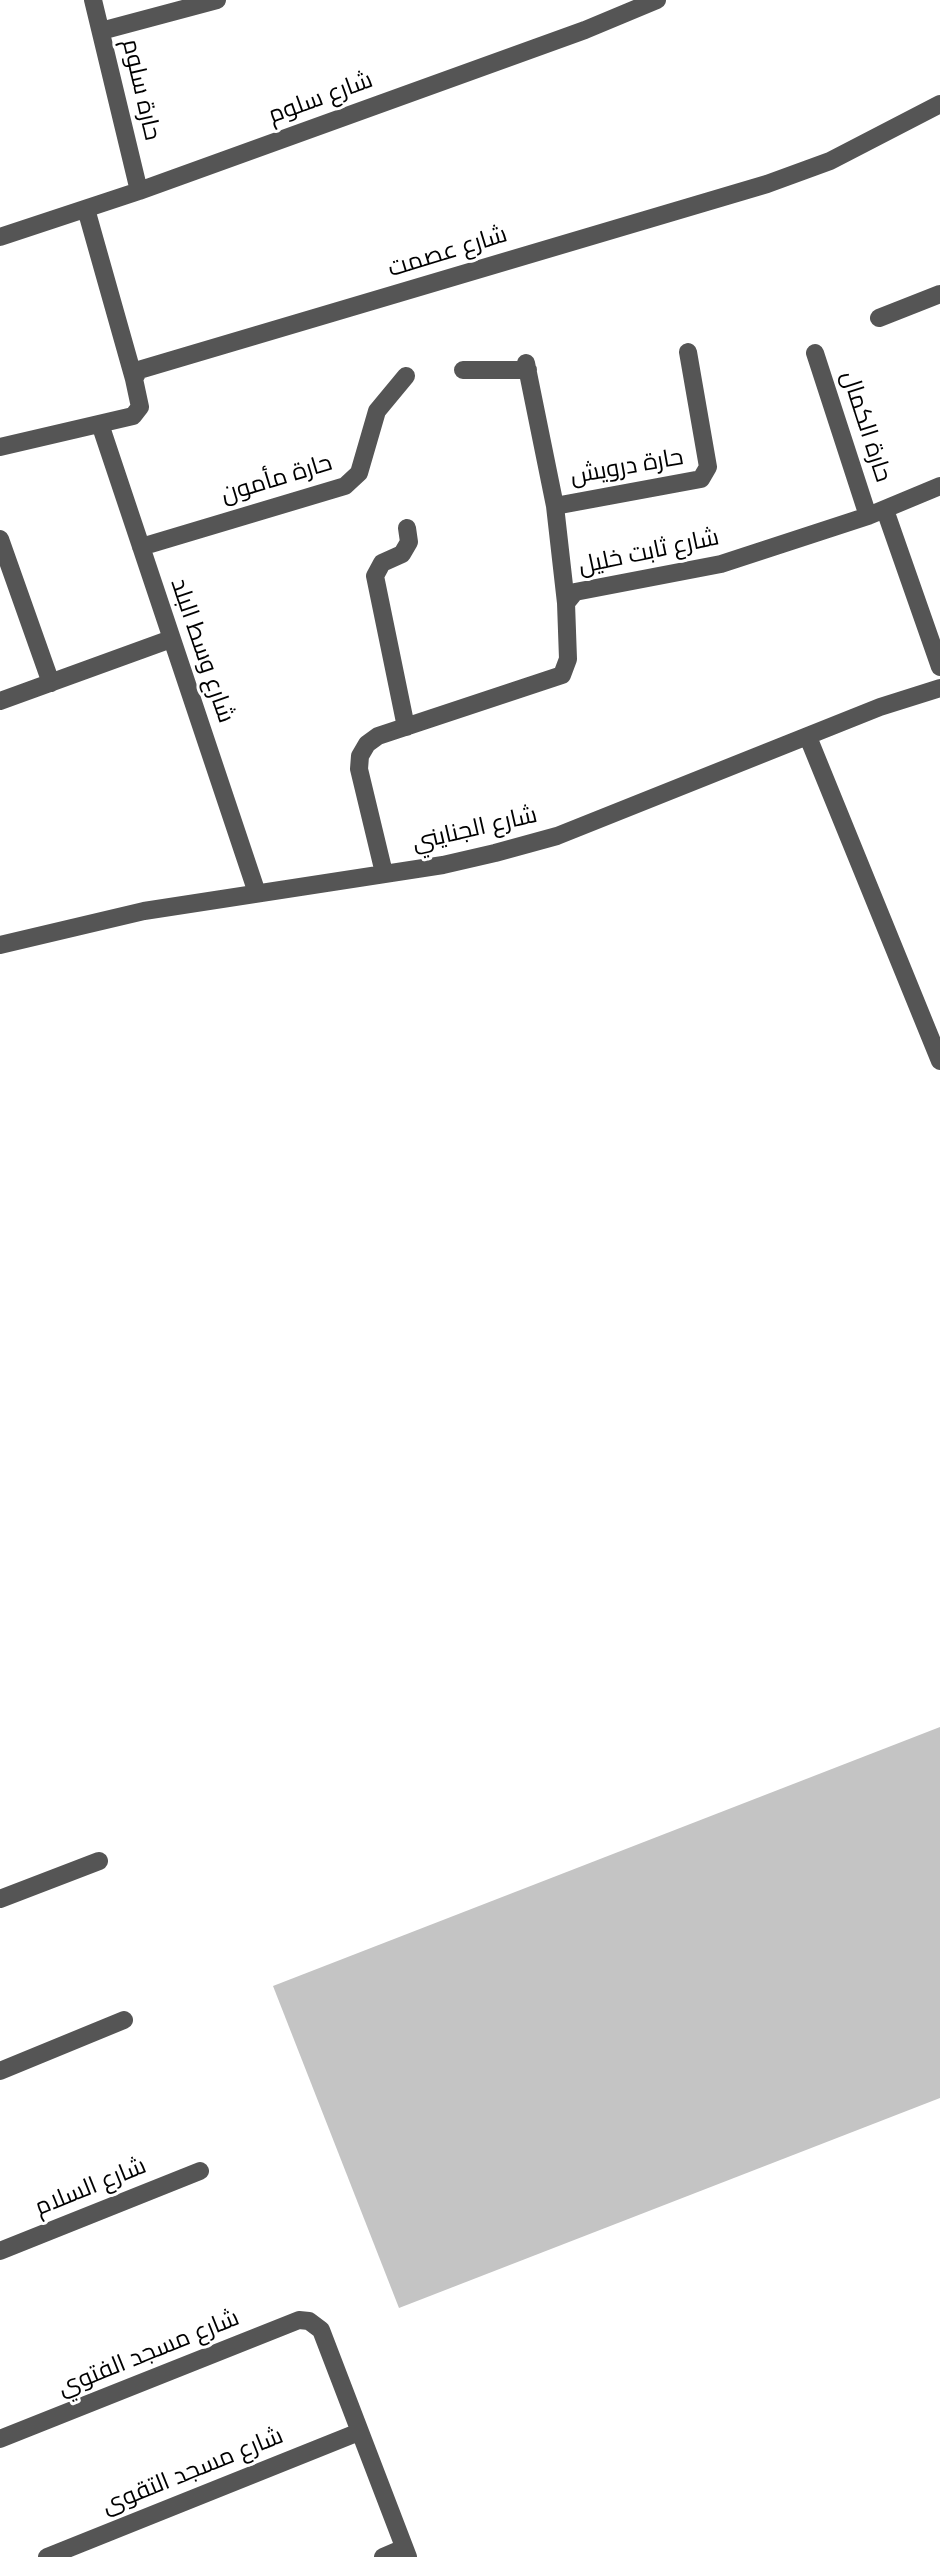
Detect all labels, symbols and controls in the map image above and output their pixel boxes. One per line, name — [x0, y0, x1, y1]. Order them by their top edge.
street label: حارة سلوم — [114, 37, 166, 143]
street label: شارع سلوم — [265, 67, 377, 131]
street label: شارع عصمت — [385, 221, 511, 285]
street label: حارة الكمال — [834, 368, 896, 486]
street label: حارة درويش — [568, 444, 686, 492]
street label: حارة مأمون — [218, 449, 336, 511]
street label: شارع ثابت خليل — [576, 524, 722, 582]
street label: شارع وسط البلد — [163, 575, 239, 727]
street label: شارع الجنايني — [410, 802, 540, 858]
street label: شارع السلام — [31, 2153, 151, 2223]
street label: شارع مسجد الفتوي — [54, 2304, 244, 2404]
street label: شارع مسجد التقوى — [98, 2422, 288, 2522]

